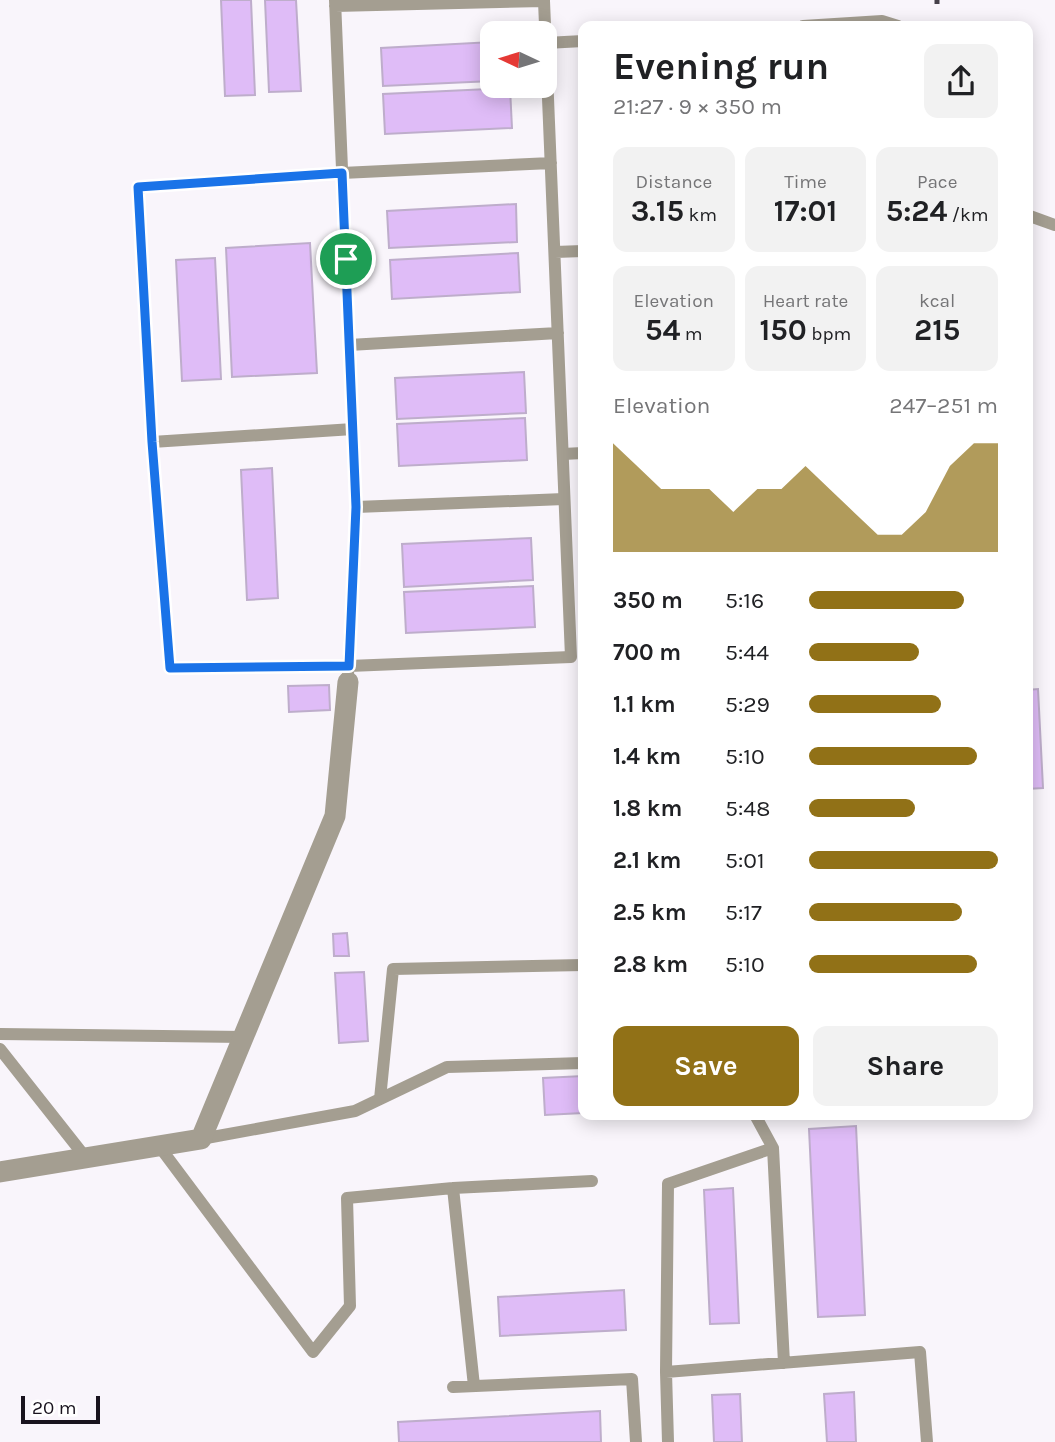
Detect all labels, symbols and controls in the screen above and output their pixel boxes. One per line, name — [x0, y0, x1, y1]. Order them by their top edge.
north arrow — [480, 21, 556, 98]
map controls — [480, 21, 557, 98]
text: Evening run — [613, 44, 829, 89]
button: share — [924, 44, 998, 118]
text: 21:27 · 9 × 350 m — [613, 93, 782, 120]
text: Distance — [635, 171, 712, 193]
text: Time — [784, 171, 827, 193]
text: Pace — [917, 171, 957, 193]
text: 3.15 — [631, 193, 684, 229]
text: 17:01 — [774, 193, 837, 229]
text: 5:24 — [886, 193, 947, 229]
text: km — [684, 204, 717, 226]
text: /km — [947, 204, 989, 226]
pin — [316, 229, 376, 289]
icon: arrive — [327, 240, 365, 278]
text: Elevation — [634, 290, 714, 312]
text: Heart rate — [763, 290, 848, 312]
text: kcal — [919, 290, 955, 312]
text: 54 — [645, 312, 680, 348]
text: 150 — [760, 312, 807, 348]
text: 215 — [914, 312, 960, 348]
text: m — [680, 323, 703, 345]
text: bpm — [807, 323, 851, 345]
text: Elevation — [613, 392, 710, 419]
text: 247–251 m — [889, 392, 998, 419]
text: 350 m — [613, 587, 683, 614]
text: 5:16 — [725, 587, 764, 614]
text: 700 m — [613, 639, 681, 666]
text: 5:44 — [725, 639, 769, 666]
text: 1.1 km — [613, 691, 676, 718]
text: 5:29 — [725, 691, 770, 718]
text: 1.4 km — [613, 743, 681, 770]
text: 5:10 — [725, 743, 765, 770]
text: 1.8 km — [613, 795, 682, 822]
text: 5:48 — [725, 795, 770, 822]
text: 2.1 km — [613, 847, 681, 874]
text: 5:01 — [725, 847, 765, 874]
text: 2.5 km — [613, 899, 687, 926]
text: 5:17 — [725, 899, 762, 926]
text: 2.8 km — [613, 951, 688, 978]
text: 5:10 — [725, 951, 765, 978]
button: Save — [613, 1026, 799, 1106]
button: Share — [813, 1026, 998, 1106]
scale bar — [21, 1393, 100, 1425]
text: 20 m — [32, 1397, 77, 1419]

